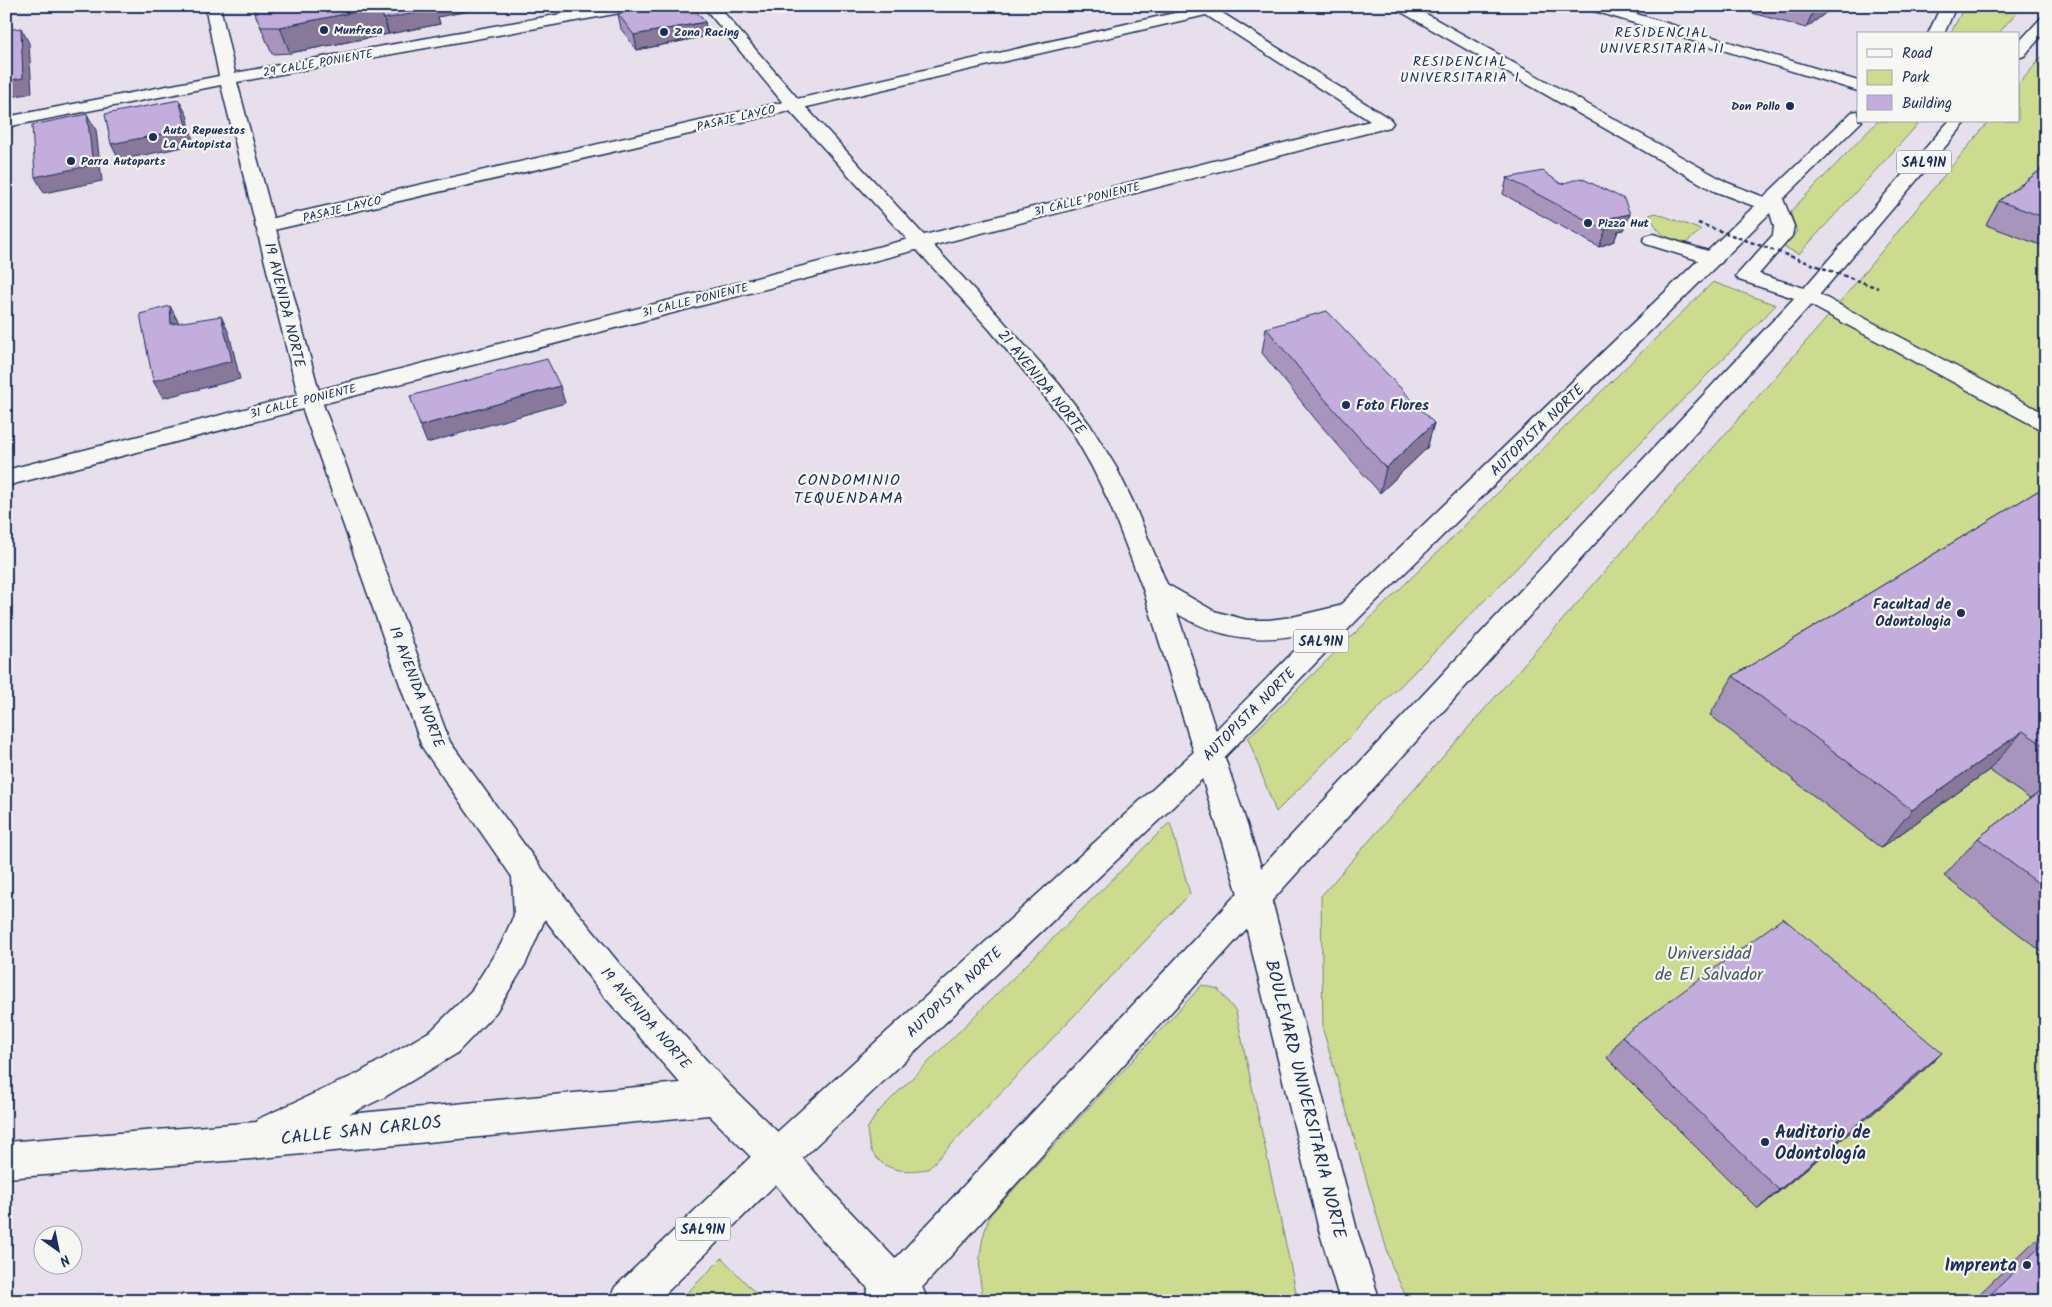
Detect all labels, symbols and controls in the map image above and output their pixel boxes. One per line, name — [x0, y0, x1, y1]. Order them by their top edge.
place label: Munfresa — [334, 21, 383, 40]
district label: RESIDENCIAL UNIVERSITARIA II — [1599, 22, 1725, 60]
place label: Zona Racing — [674, 23, 740, 42]
marker: Munfresa — [318, 24, 330, 36]
marker: Zona Racing — [658, 26, 670, 38]
legend — [1857, 32, 2020, 122]
text: Road — [1902, 42, 1933, 66]
street label: 29 CALLE PONIENTE — [262, 44, 376, 83]
district label: RESIDENCIAL UNIVERSITARIA I — [1400, 51, 1520, 89]
text: Park — [1902, 66, 1930, 90]
text: Building — [1902, 92, 1952, 116]
place label: Don Pollo — [1731, 97, 1781, 116]
street label: PASAJE LAYCO — [695, 100, 778, 137]
marker: Don Pollo — [1784, 100, 1796, 112]
place label: Auto Repuestos La Autopista — [163, 121, 246, 154]
marker: Auto Repuestos La Autopista — [147, 131, 159, 143]
road number: SAL91N — [1896, 150, 1952, 173]
place label: Parra Autoparts — [81, 152, 166, 171]
marker: Parra Autoparts — [65, 155, 77, 167]
street label: 31 CALLE PONIENTE — [1032, 177, 1143, 222]
street label: PASAJE LAYCO — [301, 191, 384, 228]
place label: Pizza Hut — [1598, 214, 1650, 233]
marker: Pizza Hut — [1582, 217, 1594, 229]
street label: 19 AVENIDA NORTE — [257, 240, 312, 372]
street label: 31 CALLE PONIENTE — [640, 278, 751, 323]
street label: 21 AVENIDA NORTE — [991, 325, 1092, 442]
street label: AUTOPISTA NORTE — [1485, 378, 1592, 482]
street label: 31 CALLE PONIENTE — [248, 379, 359, 424]
place label: Foto Flores — [1356, 394, 1429, 418]
marker: Foto Flores — [1340, 399, 1352, 411]
district label: CONDOMINIO TEQUENDAMA — [794, 468, 904, 511]
place label: Facultad de Odontologia — [1873, 593, 1952, 634]
marker: Facultad de Odontologia — [1955, 607, 1967, 619]
street label: 19 AVENIDA NORTE — [382, 623, 451, 753]
road number: SAL91N — [1294, 630, 1348, 652]
street label: AUTOPISTA NORTE — [1197, 661, 1303, 767]
park label: Universidad de El Salvador — [1655, 940, 1764, 990]
street label: AUTOPISTA NORTE — [901, 941, 1009, 1044]
street label: BOULEVARD UNIVERSITARIA NORTE — [1256, 957, 1353, 1242]
street label: 19 AVENIDA NORTE — [594, 962, 697, 1076]
street label: CALLE SAN CARLOS — [279, 1109, 444, 1154]
place label: Auditorio de Odontología — [1775, 1119, 1871, 1169]
marker: Auditorio de Odontología — [1759, 1136, 1771, 1148]
road number: SAL91N — [676, 1218, 730, 1240]
north arrow — [32, 1224, 82, 1274]
text: N — [55, 1248, 74, 1272]
place label: Imprenta — [1944, 1252, 2017, 1281]
marker: Imprenta — [2021, 1259, 2033, 1271]

